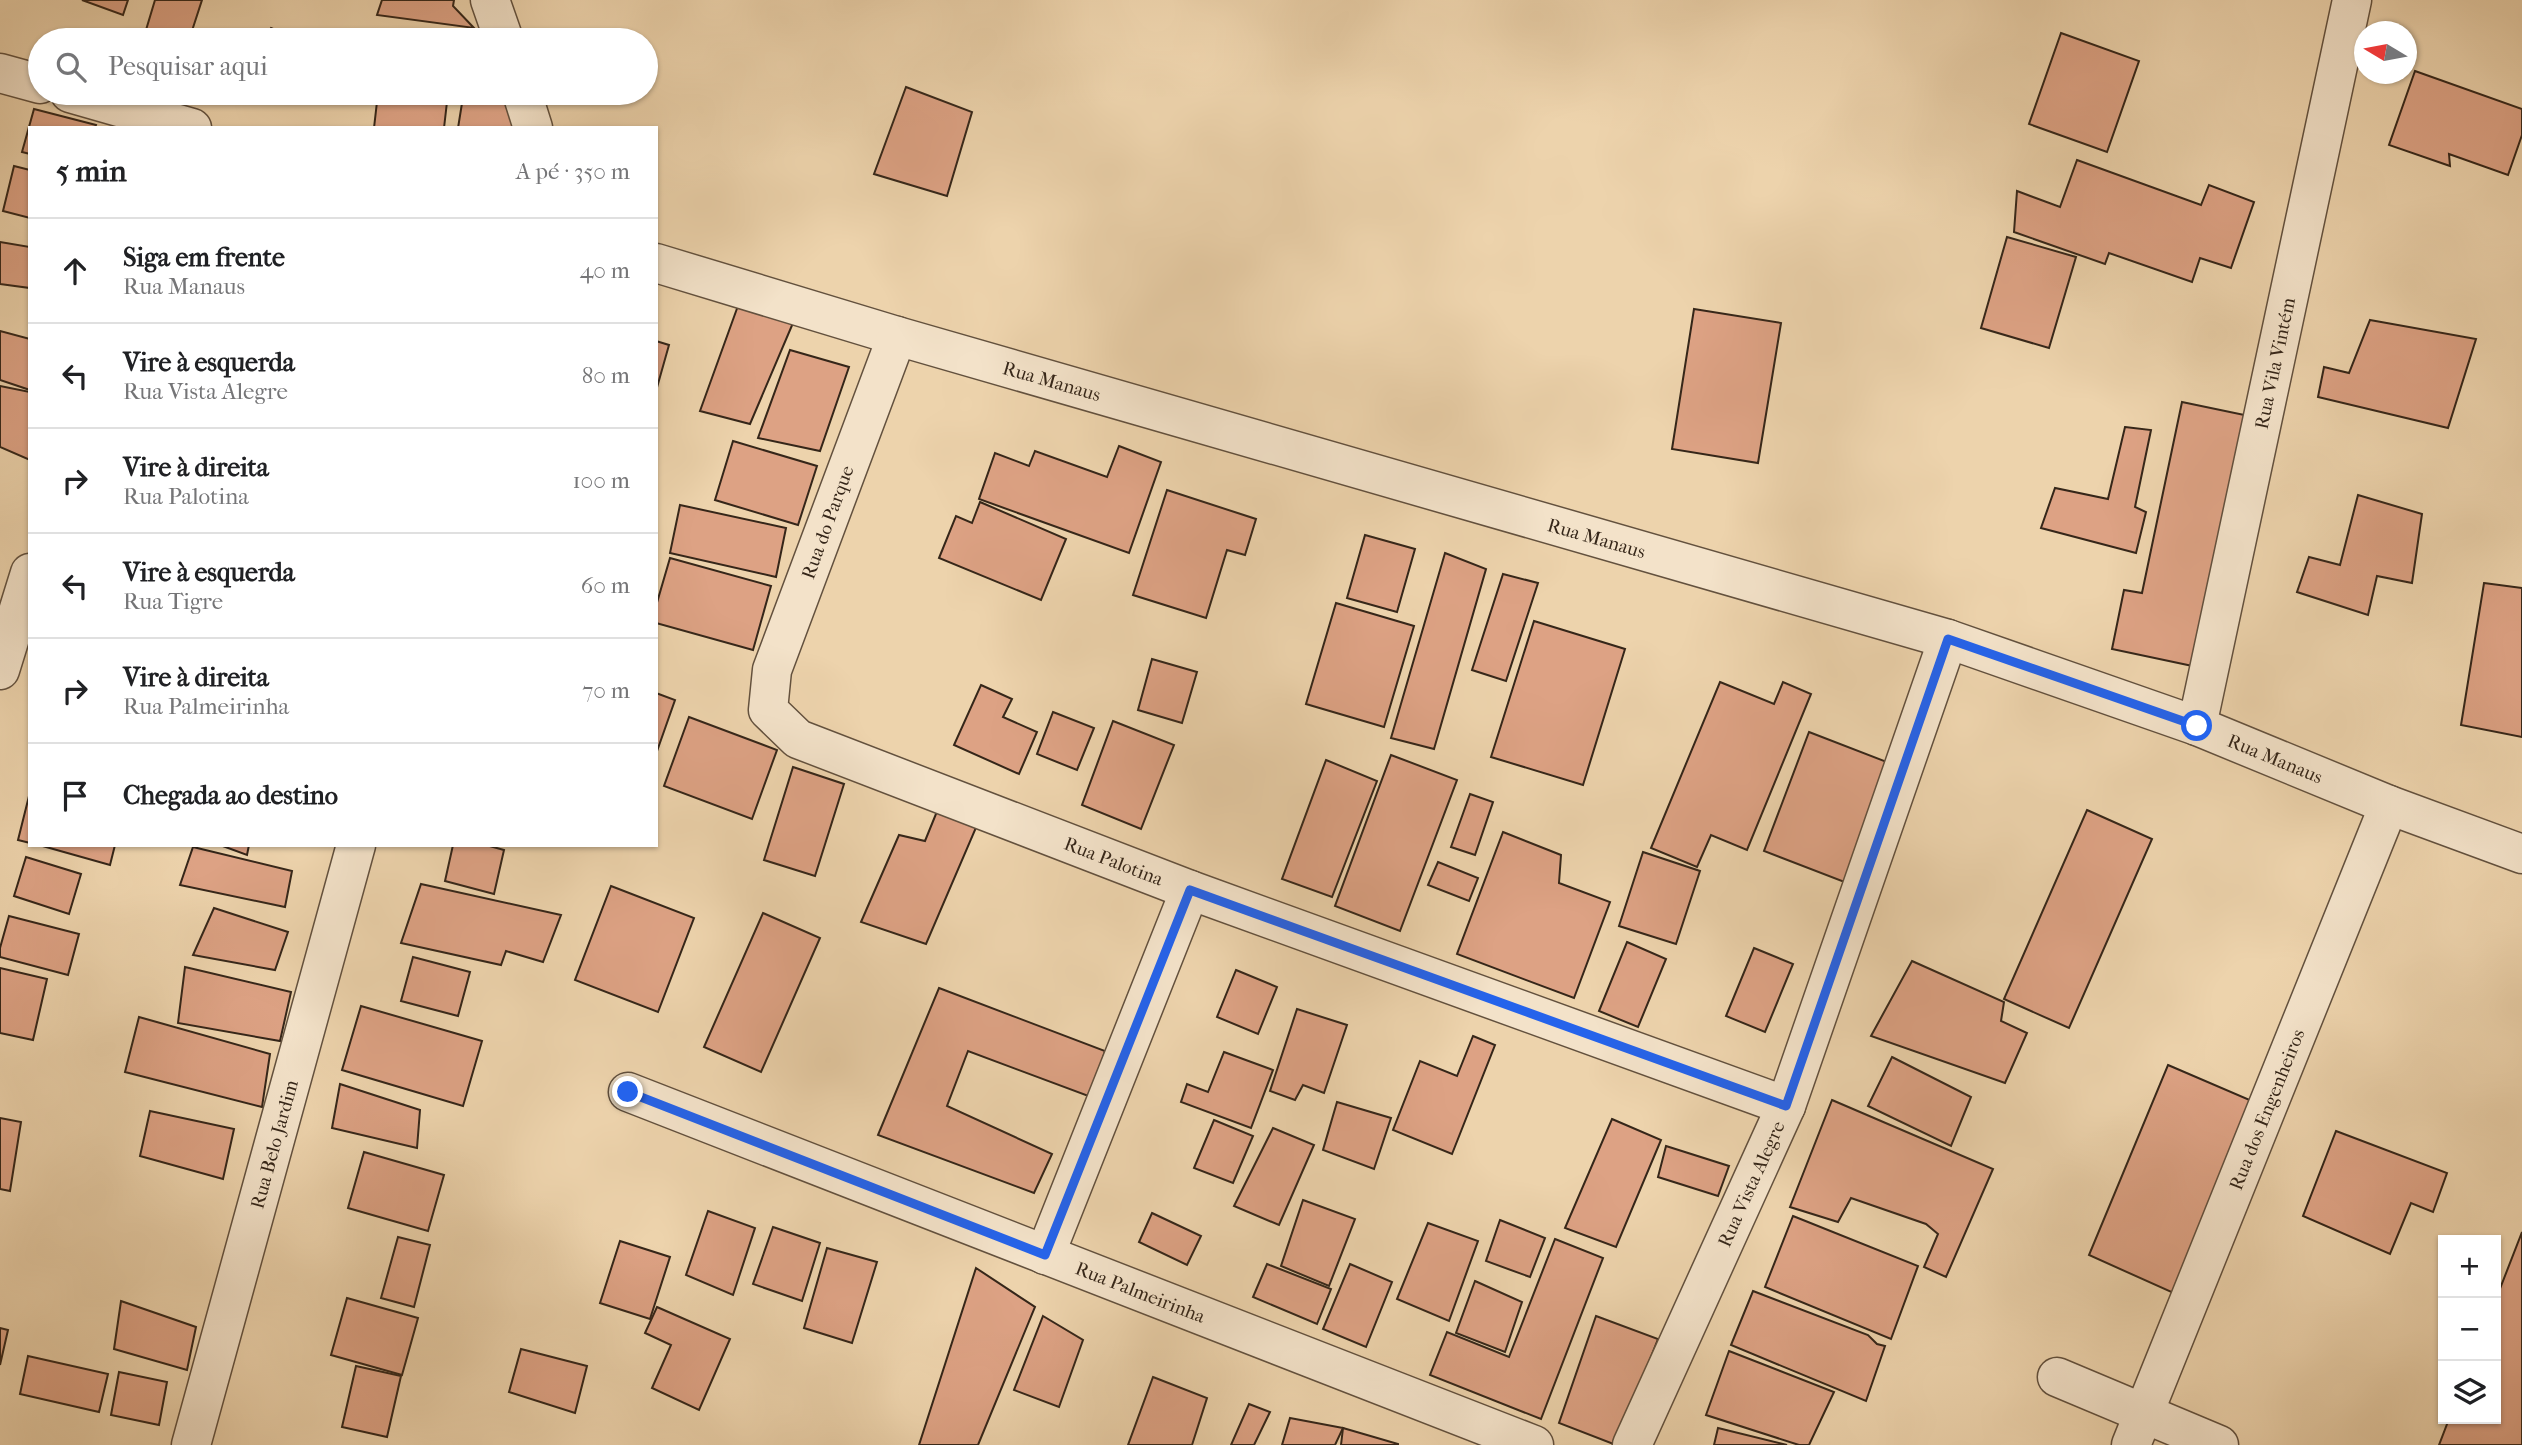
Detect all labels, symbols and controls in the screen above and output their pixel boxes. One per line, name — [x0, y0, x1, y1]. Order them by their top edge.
north arrow — [2354, 21, 2417, 84]
search box — [28, 28, 658, 105]
icon: search — [52, 48, 90, 86]
text: Pesquisar aqui — [108, 51, 268, 82]
text: 5 min — [56, 154, 127, 189]
text: A pé · 350 m — [516, 158, 630, 185]
text: Siga em frente — [123, 242, 285, 273]
icon: ahead — [56, 252, 94, 290]
text: 40 m — [580, 257, 630, 284]
text: Rua Manaus — [123, 273, 245, 300]
street label: Rua Vila Vintém — [2251, 295, 2300, 431]
text: Vire à esquerda — [123, 347, 295, 378]
icon: left — [56, 357, 94, 395]
street label: Rua Manaus — [1000, 357, 1103, 406]
text: 80 m — [582, 362, 630, 389]
text: Rua Vista Alegre — [123, 378, 288, 405]
text: Vire à direita — [123, 452, 269, 483]
icon: right — [56, 462, 94, 500]
street label: Rua do Parque — [797, 463, 859, 582]
text: 100 m — [572, 467, 630, 494]
text: Rua Palotina — [123, 483, 249, 510]
street label: Rua Manaus — [1545, 514, 1648, 563]
text: Vire à esquerda — [123, 557, 295, 588]
icon: left — [56, 567, 94, 605]
text: 60 m — [581, 572, 630, 599]
text: Rua Tigre — [123, 588, 223, 615]
text: Vire à direita — [123, 662, 269, 693]
icon: right — [56, 672, 94, 710]
text: 70 m — [582, 677, 630, 704]
text: Rua Palmeirinha — [123, 693, 289, 720]
route start — [2181, 710, 2212, 741]
street label: Rua Manaus — [2224, 730, 2326, 788]
icon: arrive — [56, 777, 94, 815]
text: Chegada ao destino — [123, 780, 338, 811]
street label: Rua Palotina — [1061, 833, 1166, 891]
street label: Rua dos Engenheiros — [2225, 1026, 2310, 1193]
route end — [612, 1076, 643, 1107]
street label: Rua Belo Jardim — [246, 1077, 303, 1211]
street label: Rua Vista Alegre — [1713, 1118, 1790, 1251]
map controls — [2438, 1235, 2501, 1424]
button: + — [2438, 1235, 2501, 1298]
street label: Rua Palmeirinha — [1072, 1257, 1208, 1328]
button: − — [2438, 1298, 2501, 1361]
button: layers — [2438, 1361, 2501, 1424]

